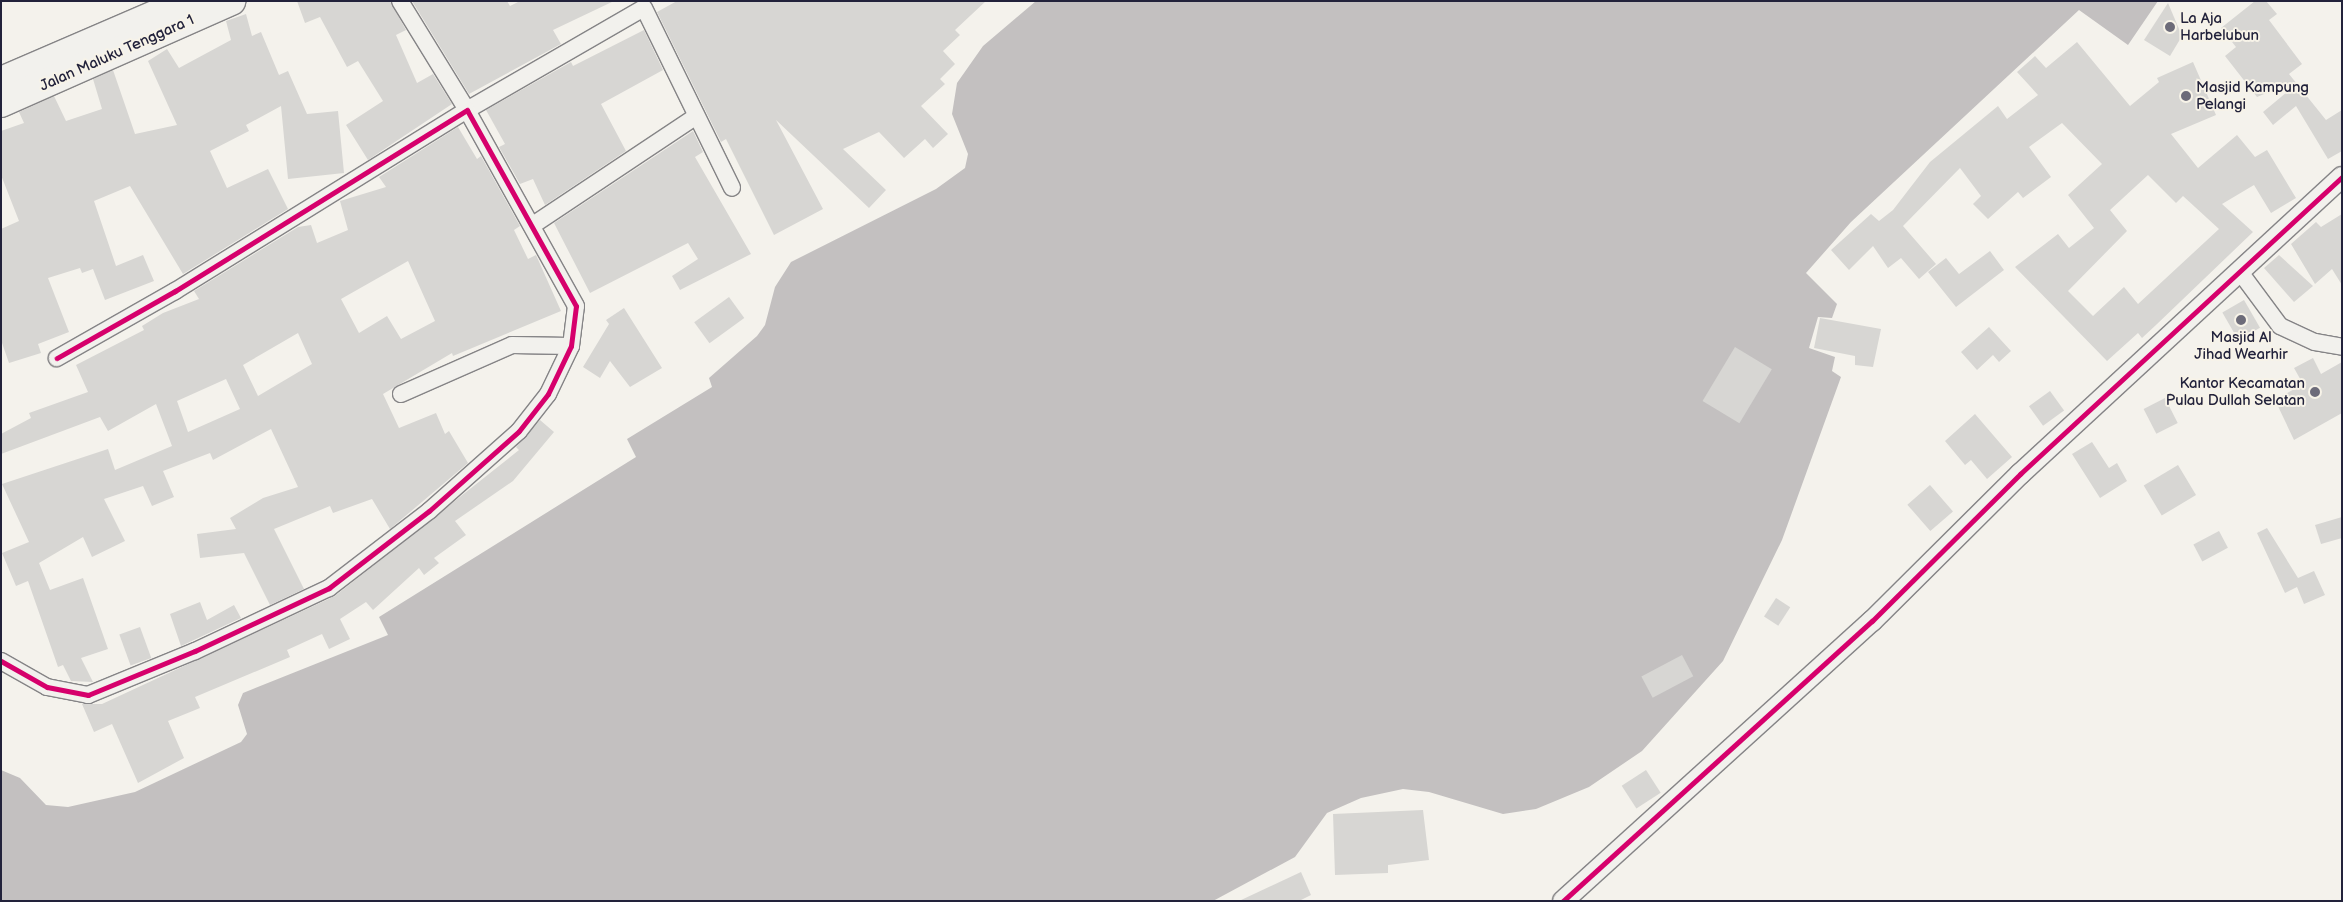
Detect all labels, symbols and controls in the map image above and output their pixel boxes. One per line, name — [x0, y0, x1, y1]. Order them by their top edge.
place label: La Aja Harbelubun — [2180, 9, 2259, 44]
street label: Jalan Maluku Tenggara 1 — [37, 11, 197, 95]
marker: La Aja Harbelubun — [2164, 21, 2176, 33]
place label: Masjid Kampung Pelangi — [2196, 78, 2309, 113]
marker: Masjid Kampung Pelangi — [2180, 90, 2192, 102]
marker: Masjid Al Jihad Wearhir — [2235, 314, 2247, 326]
place label: Masjid Al Jihad Wearhir — [2194, 328, 2288, 363]
place label: Kantor Kecamatan Pulau Dullah Selatan — [2166, 374, 2305, 409]
marker: Kantor Kecamatan Pulau Dullah Selatan — [2309, 386, 2321, 398]

